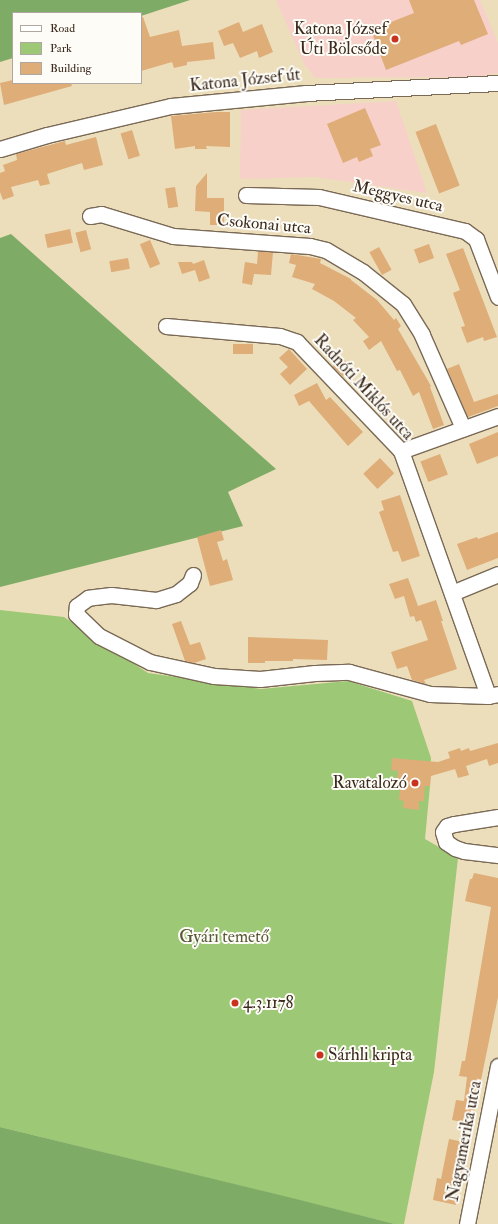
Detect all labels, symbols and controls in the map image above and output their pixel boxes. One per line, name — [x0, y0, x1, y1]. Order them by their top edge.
legend — [12, 12, 142, 84]
place label: Katona József Úti Bölcsőde — [294, 19, 387, 59]
text: Road — [50, 21, 75, 36]
marker: Katona József Úti Bölcsőde — [390, 34, 400, 44]
text: Park — [50, 41, 72, 56]
text: Building — [50, 61, 91, 76]
street label: Katona József út — [189, 64, 301, 96]
street label: Meggyes utca — [351, 176, 445, 216]
street label: Csokonai utca — [216, 210, 312, 238]
street label: Radnóti Miklós utca — [310, 330, 418, 444]
place label: Ravatalozó — [332, 773, 407, 793]
marker: Ravatalozó — [410, 778, 420, 788]
park label: Gyári temető — [179, 927, 269, 947]
place label: 4.3.1178 — [243, 993, 294, 1013]
marker: 4.3.1178 — [230, 998, 240, 1008]
place label: Sárhli kripta — [328, 1045, 412, 1065]
marker: Sárhli kripta — [315, 1050, 325, 1060]
street label: Nagyamerika utca — [442, 1079, 486, 1203]

